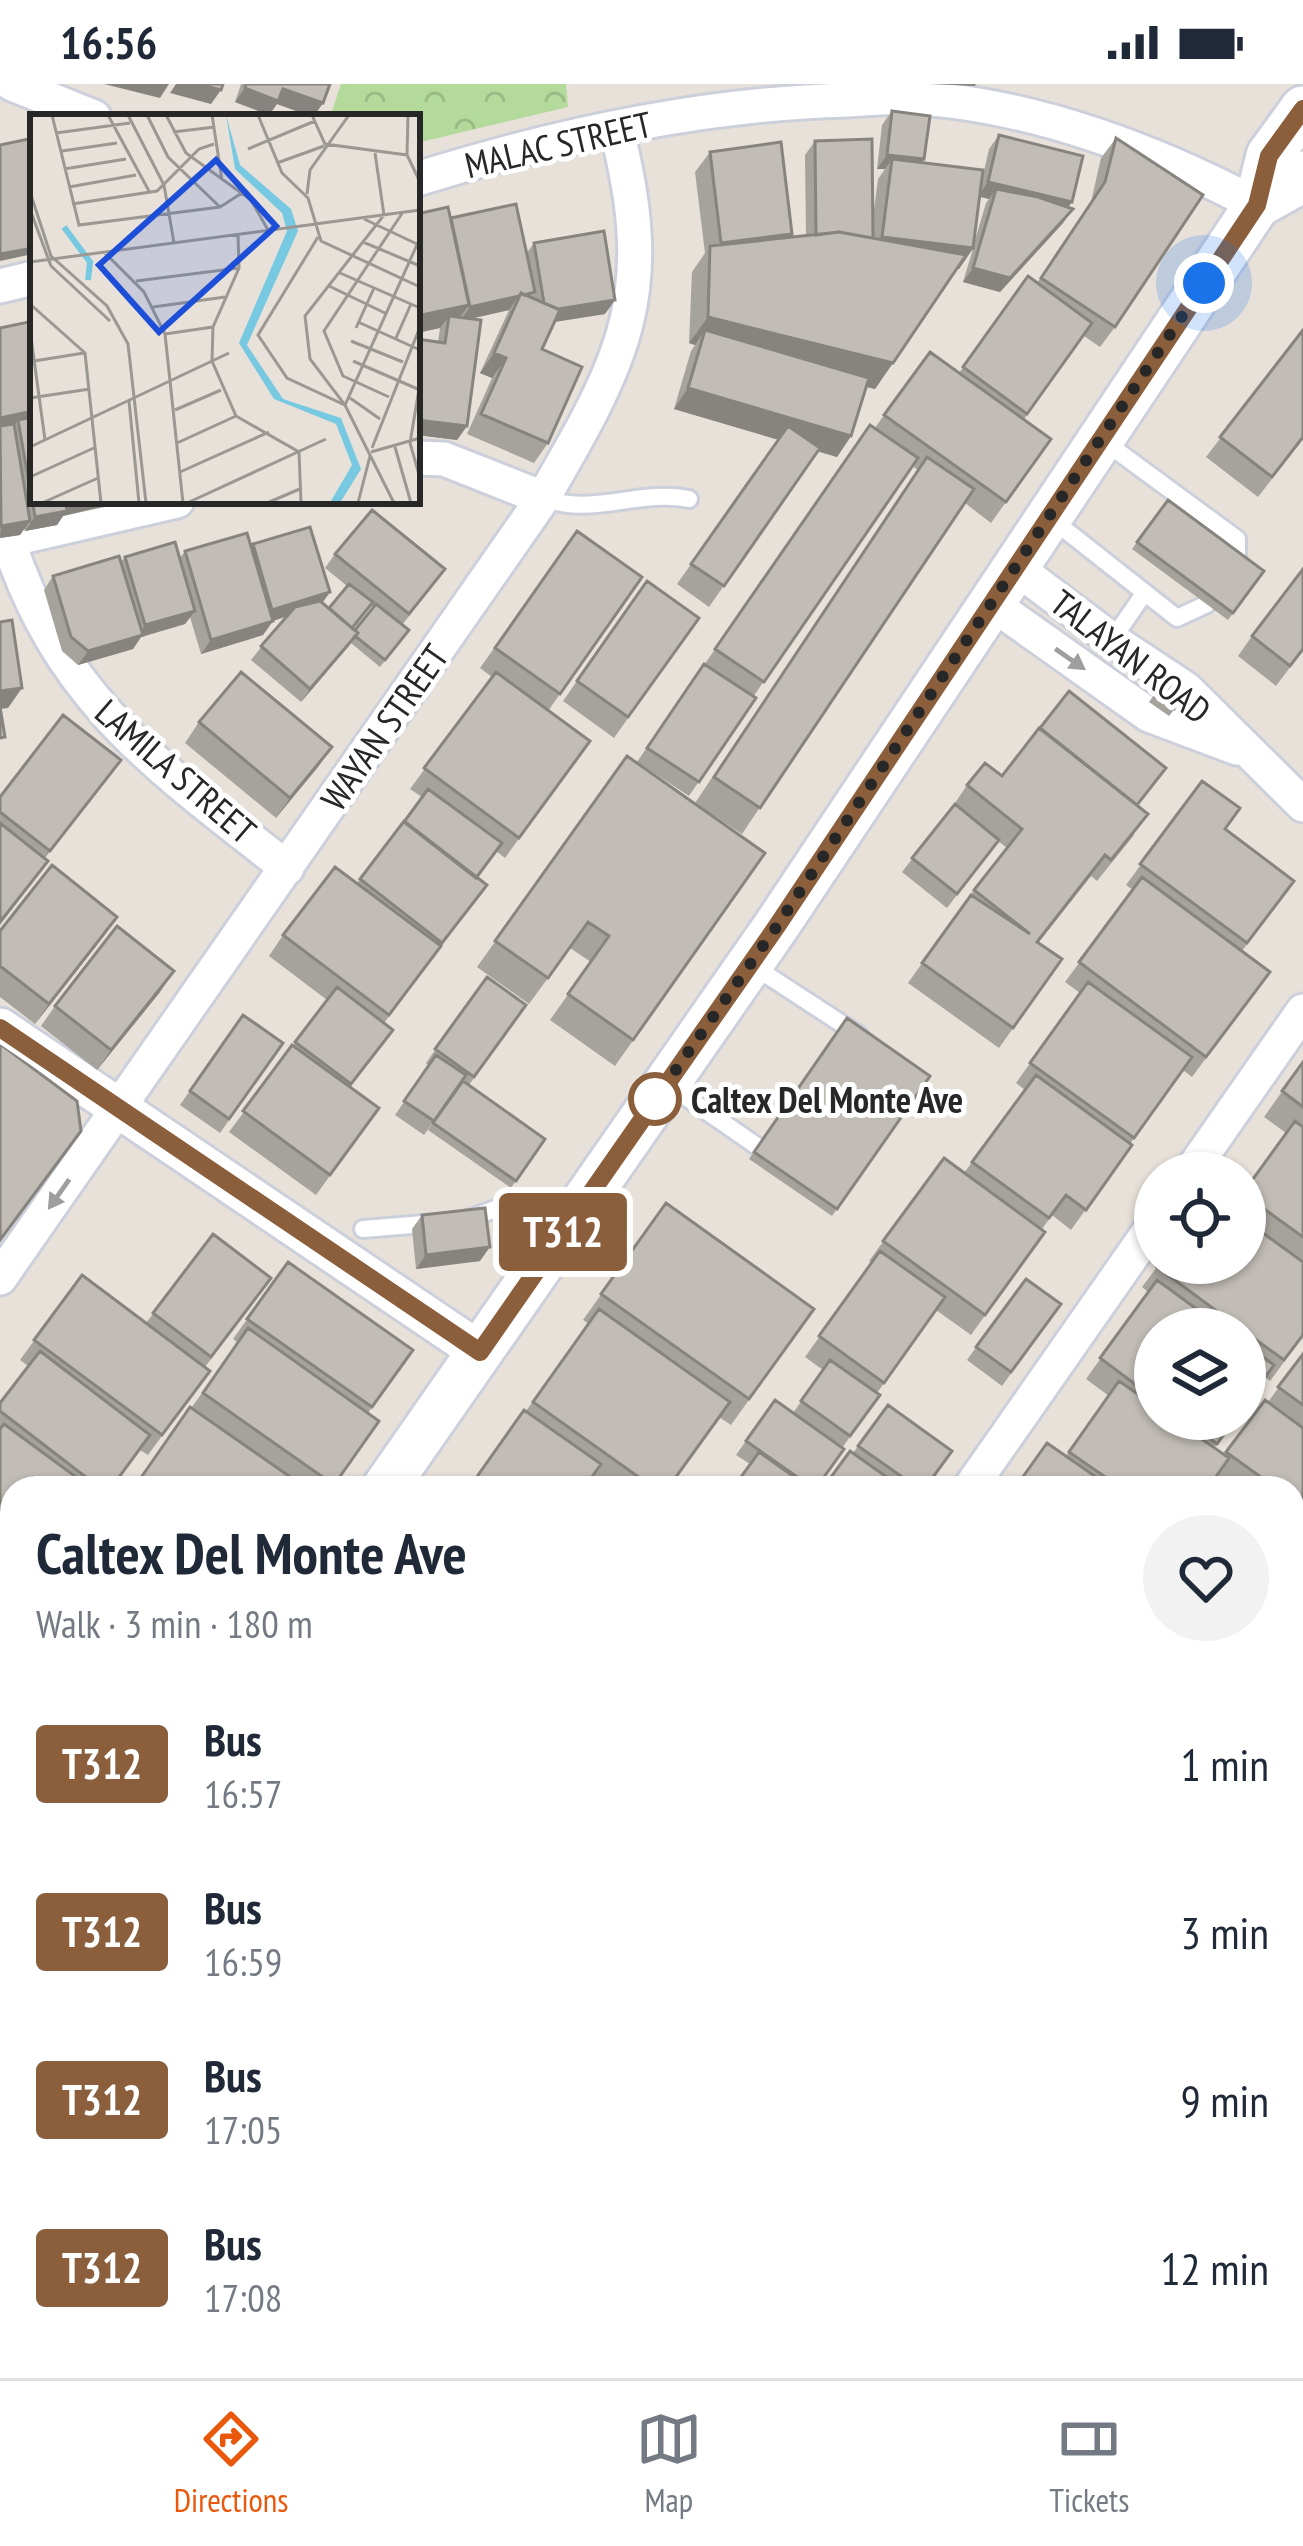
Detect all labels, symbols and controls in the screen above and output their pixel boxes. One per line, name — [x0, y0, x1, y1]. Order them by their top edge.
text: 16:56 — [60, 13, 157, 71]
street label: MALAC STREET — [460, 100, 656, 188]
inset map — [30, 114, 420, 504]
your location — [1174, 253, 1234, 313]
street label: TALAYAN ROAD — [1041, 579, 1221, 733]
street label: WAYAN STREET — [310, 635, 458, 819]
one-way arrow — [1054, 647, 1086, 670]
street label: LAMILA STREET — [86, 688, 266, 854]
marker: Caltex Del Monte Ave — [630, 1074, 680, 1124]
place label: Caltex Del Monte Ave — [691, 1076, 963, 1123]
map controls — [1134, 1152, 1266, 1440]
button: locate — [1134, 1152, 1266, 1284]
one-way arrow — [48, 1178, 71, 1210]
line badge: T312 — [479, 1193, 647, 1271]
text: T312 — [523, 1204, 603, 1259]
button: layers — [1134, 1308, 1266, 1440]
button: heart — [1143, 1515, 1269, 1641]
text: Caltex Del Monte Ave — [36, 1516, 467, 1590]
text: Walk · 3 min · 180 m — [36, 1598, 313, 1649]
text: Bus — [204, 1710, 262, 1768]
text: 1 min — [1180, 1735, 1269, 1793]
text: T312 — [62, 1736, 142, 1791]
text: 16:57 — [204, 1768, 282, 1819]
text: Bus — [204, 1878, 262, 1936]
text: 3 min — [1180, 1903, 1269, 1961]
text: T312 — [62, 1904, 142, 1959]
text: 16:59 — [204, 1936, 282, 1987]
text: Bus — [204, 2046, 262, 2104]
text: 9 min — [1180, 2071, 1269, 2129]
text: T312 — [62, 2072, 142, 2127]
text: 17:05 — [204, 2104, 282, 2155]
text: Bus — [204, 2214, 262, 2272]
text: 12 min — [1160, 2239, 1269, 2297]
text: T312 — [62, 2240, 142, 2295]
text: 17:08 — [204, 2272, 282, 2323]
tab: Directions — [174, 2406, 288, 2521]
tab: Map — [636, 2406, 702, 2521]
tab: Tickets — [1049, 2406, 1129, 2521]

